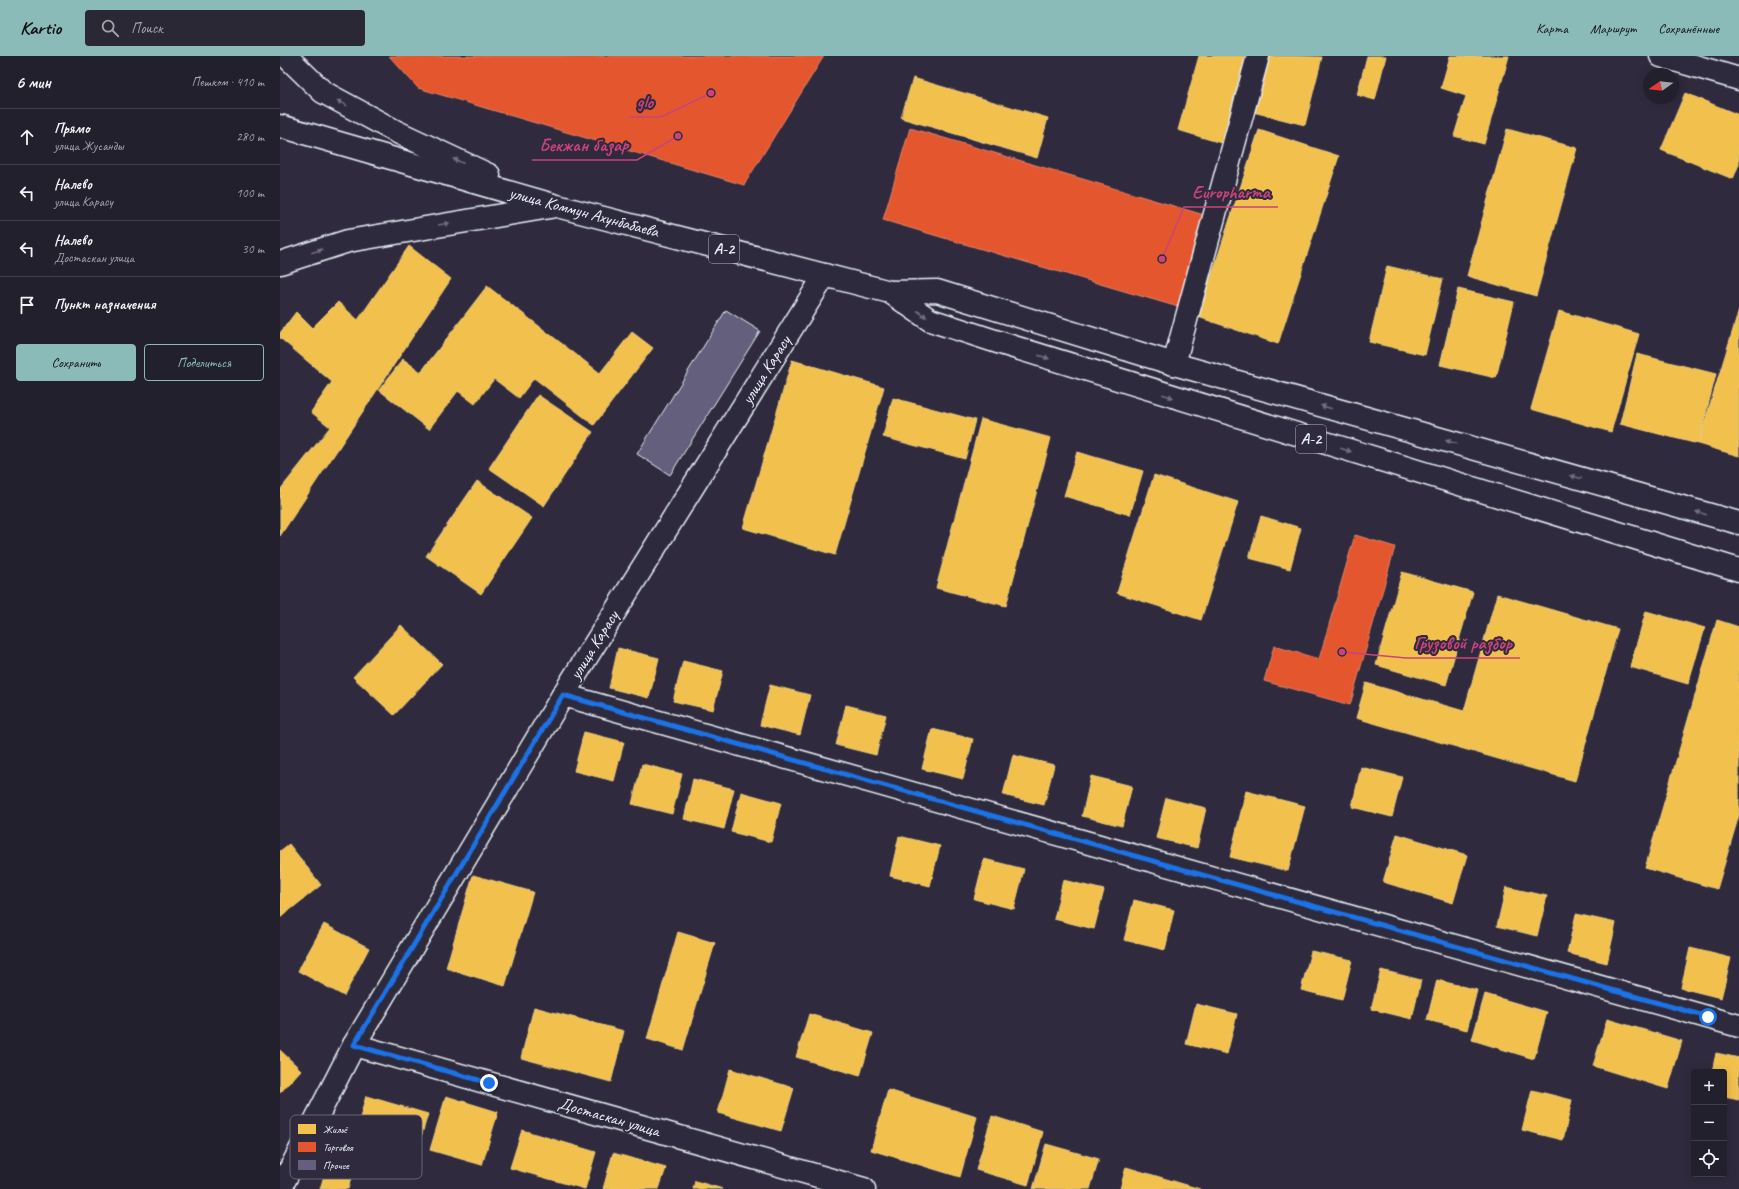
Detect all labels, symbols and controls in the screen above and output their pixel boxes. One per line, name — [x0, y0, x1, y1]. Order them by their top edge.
search box — [85, 10, 365, 46]
text: Kartio — [20, 16, 61, 40]
icon: search — [99, 17, 121, 39]
text: Поиск — [131, 19, 163, 38]
text: Карта — [1536, 20, 1568, 37]
text: Маршрут — [1590, 20, 1636, 37]
text: Сохранённые — [1658, 20, 1719, 37]
north arrow — [1643, 68, 1679, 104]
text: 6 мин — [16, 72, 51, 93]
text: Пешком · 410 m — [191, 74, 264, 90]
callout: glo — [629, 87, 661, 117]
text: glo — [637, 91, 655, 113]
one-way arrow — [336, 99, 348, 106]
text: Прямо — [54, 119, 90, 138]
icon: ahead — [16, 126, 38, 148]
text: 280 m — [236, 129, 264, 145]
callout: Бекжан базар — [532, 130, 637, 160]
text: Бекжан базар — [539, 134, 630, 157]
text: улица Жусанды — [54, 138, 124, 154]
one-way arrow — [453, 158, 464, 164]
text: Налево — [54, 175, 92, 194]
callout: Europharma — [1184, 177, 1278, 207]
text: Europharma — [1192, 181, 1272, 203]
icon: left — [16, 182, 38, 204]
street label: улица Коммун Ахунбабаева — [506, 182, 663, 242]
text: 100 m — [236, 185, 264, 201]
text: улица Карасу — [54, 194, 113, 210]
one-way arrow — [438, 221, 450, 227]
text: Налево — [54, 231, 92, 250]
road number: A-2 — [709, 235, 739, 263]
icon: left — [16, 238, 38, 260]
text: 30 m — [242, 241, 264, 257]
one-way arrow — [312, 248, 324, 254]
text: Достаскан улица — [54, 250, 134, 266]
icon: arrive — [16, 294, 38, 316]
text: Пункт назначения — [54, 295, 156, 314]
one-way arrow — [917, 310, 927, 318]
street label: улица Карасу — [736, 331, 796, 409]
button: Сохранить — [16, 344, 136, 381]
button: Поделиться — [144, 344, 264, 381]
one-way arrow — [1039, 354, 1051, 360]
one-way arrow — [1163, 393, 1175, 399]
one-way arrow — [1320, 404, 1332, 410]
road number: A-2 — [1296, 425, 1326, 453]
one-way arrow — [1445, 439, 1457, 445]
one-way arrow — [1341, 447, 1353, 453]
one-way arrow — [1570, 474, 1582, 480]
one-way arrow — [1695, 509, 1708, 515]
street label: улица Карасу — [564, 606, 624, 684]
callout: Грузовой разбор — [1406, 628, 1520, 658]
text: Грузовой разбор — [1414, 632, 1513, 655]
route start — [1699, 1008, 1717, 1026]
map controls — [1691, 1069, 1727, 1177]
button: + — [1691, 1069, 1727, 1105]
route end — [480, 1074, 498, 1092]
street label: Достаскан улица — [556, 1092, 664, 1142]
button: − — [1691, 1105, 1727, 1141]
legend — [290, 1115, 422, 1179]
text: Жильё — [323, 1122, 349, 1136]
text: Торговля — [323, 1140, 354, 1154]
button: locate — [1691, 1141, 1727, 1177]
text: Прочее — [323, 1158, 350, 1172]

